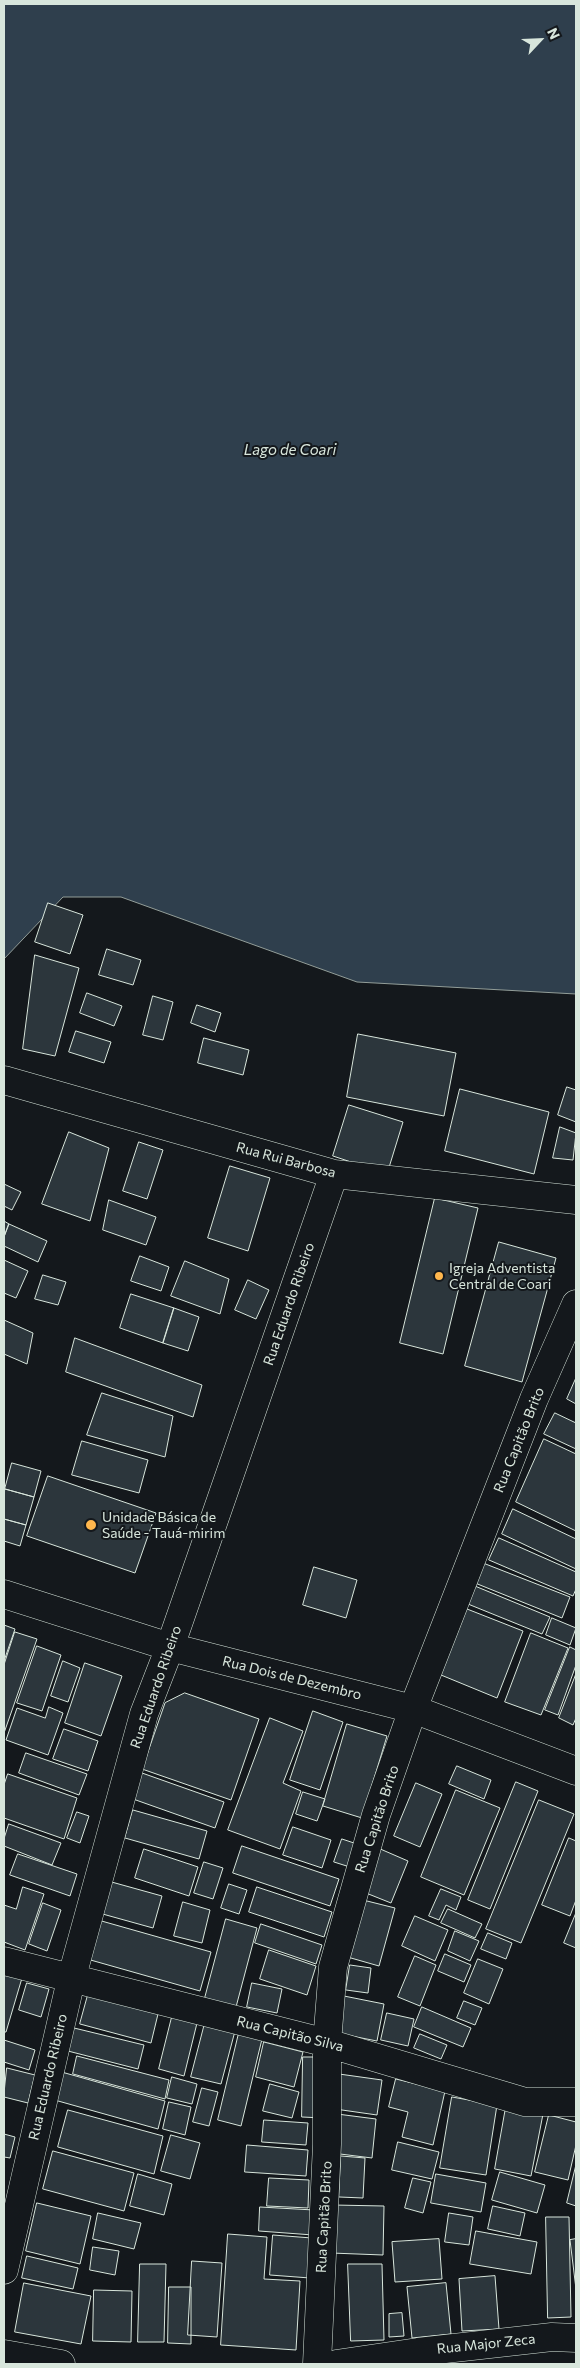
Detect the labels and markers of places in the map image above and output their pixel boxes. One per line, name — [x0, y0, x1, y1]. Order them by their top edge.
place label: Igreja Adventista Central de Coari — [449, 1260, 555, 1292]
marker: Igreja Adventista Central de Coari — [433, 1270, 445, 1282]
place label: Unidade Básica de Saúde - Tauá-mirim — [102, 1509, 225, 1541]
marker: Unidade Básica de Saúde - Tauá-mirim — [84, 1518, 98, 1532]

